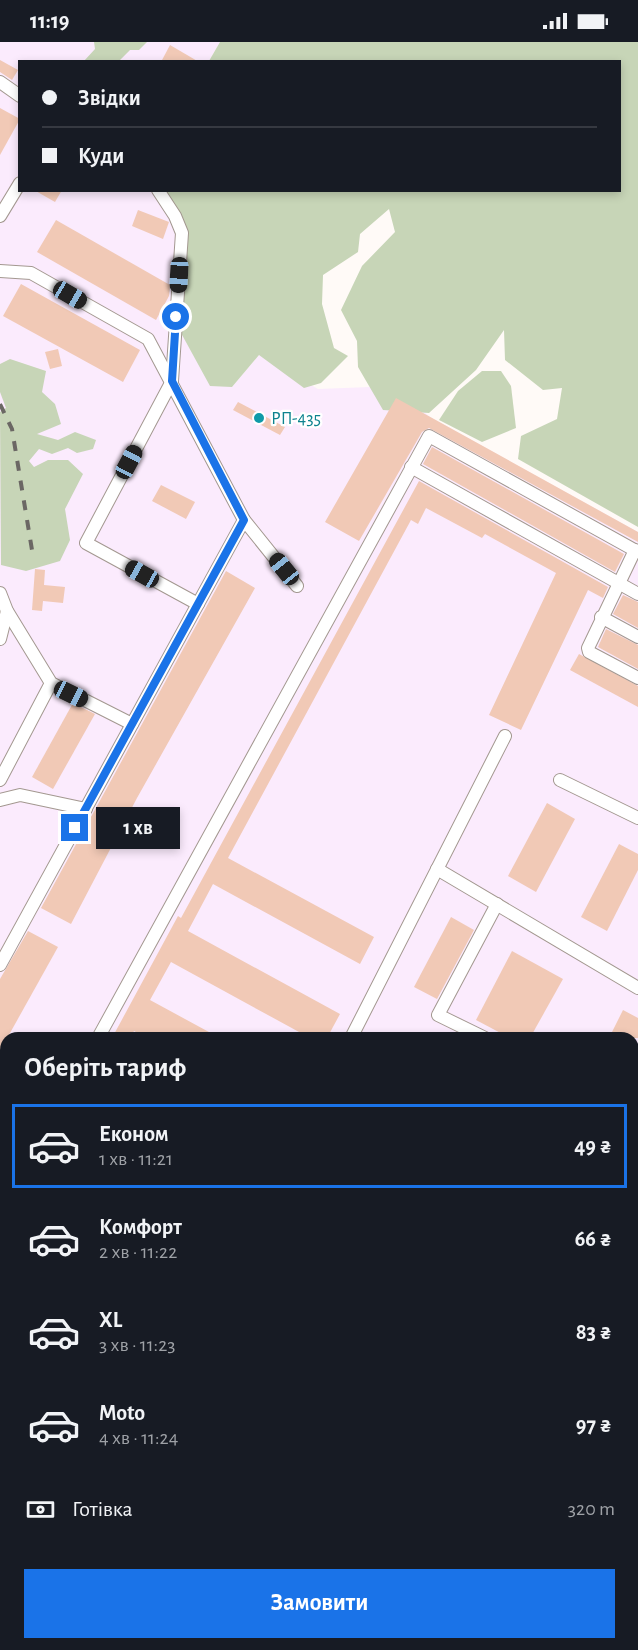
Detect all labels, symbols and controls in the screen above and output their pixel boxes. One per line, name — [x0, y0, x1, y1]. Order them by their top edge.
text: 11:19 — [30, 10, 69, 32]
text: Звідки — [78, 87, 141, 109]
text: Куди — [78, 145, 124, 167]
car — [169, 257, 189, 293]
car — [50, 278, 90, 312]
route start — [162, 303, 189, 330]
place label: РП-435 — [271, 410, 321, 428]
marker: РП-435 — [252, 411, 266, 425]
car — [113, 442, 145, 482]
car — [266, 549, 302, 589]
car — [122, 557, 162, 591]
car — [51, 678, 91, 710]
callout: 1 хв — [96, 807, 180, 849]
route end — [61, 814, 88, 841]
text: 1 хв — [123, 818, 153, 838]
text: Оберіть тариф — [24, 1054, 186, 1081]
icon: car — [27, 1119, 81, 1173]
text: Економ — [99, 1123, 169, 1145]
text: 49 ₴ — [574, 1135, 612, 1157]
text: 1 хв · 11:21 — [99, 1149, 173, 1169]
icon: car — [27, 1212, 81, 1266]
text: Комфорт — [99, 1216, 182, 1238]
text: 66 ₴ — [575, 1228, 612, 1250]
text: 2 хв · 11:22 — [99, 1242, 177, 1262]
icon: car — [27, 1305, 81, 1359]
text: XL — [99, 1309, 122, 1331]
text: 83 ₴ — [576, 1321, 612, 1343]
text: 3 хв · 11:23 — [99, 1335, 176, 1355]
icon: car — [27, 1398, 81, 1452]
text: Moto — [99, 1402, 145, 1424]
text: 97 ₴ — [576, 1414, 612, 1436]
text: 4 хв · 11:24 — [99, 1428, 178, 1448]
icon: cash — [24, 1493, 57, 1526]
text: Готівка — [72, 1498, 133, 1520]
text: 320 m — [568, 1499, 615, 1519]
button: Замовити — [24, 1569, 615, 1638]

